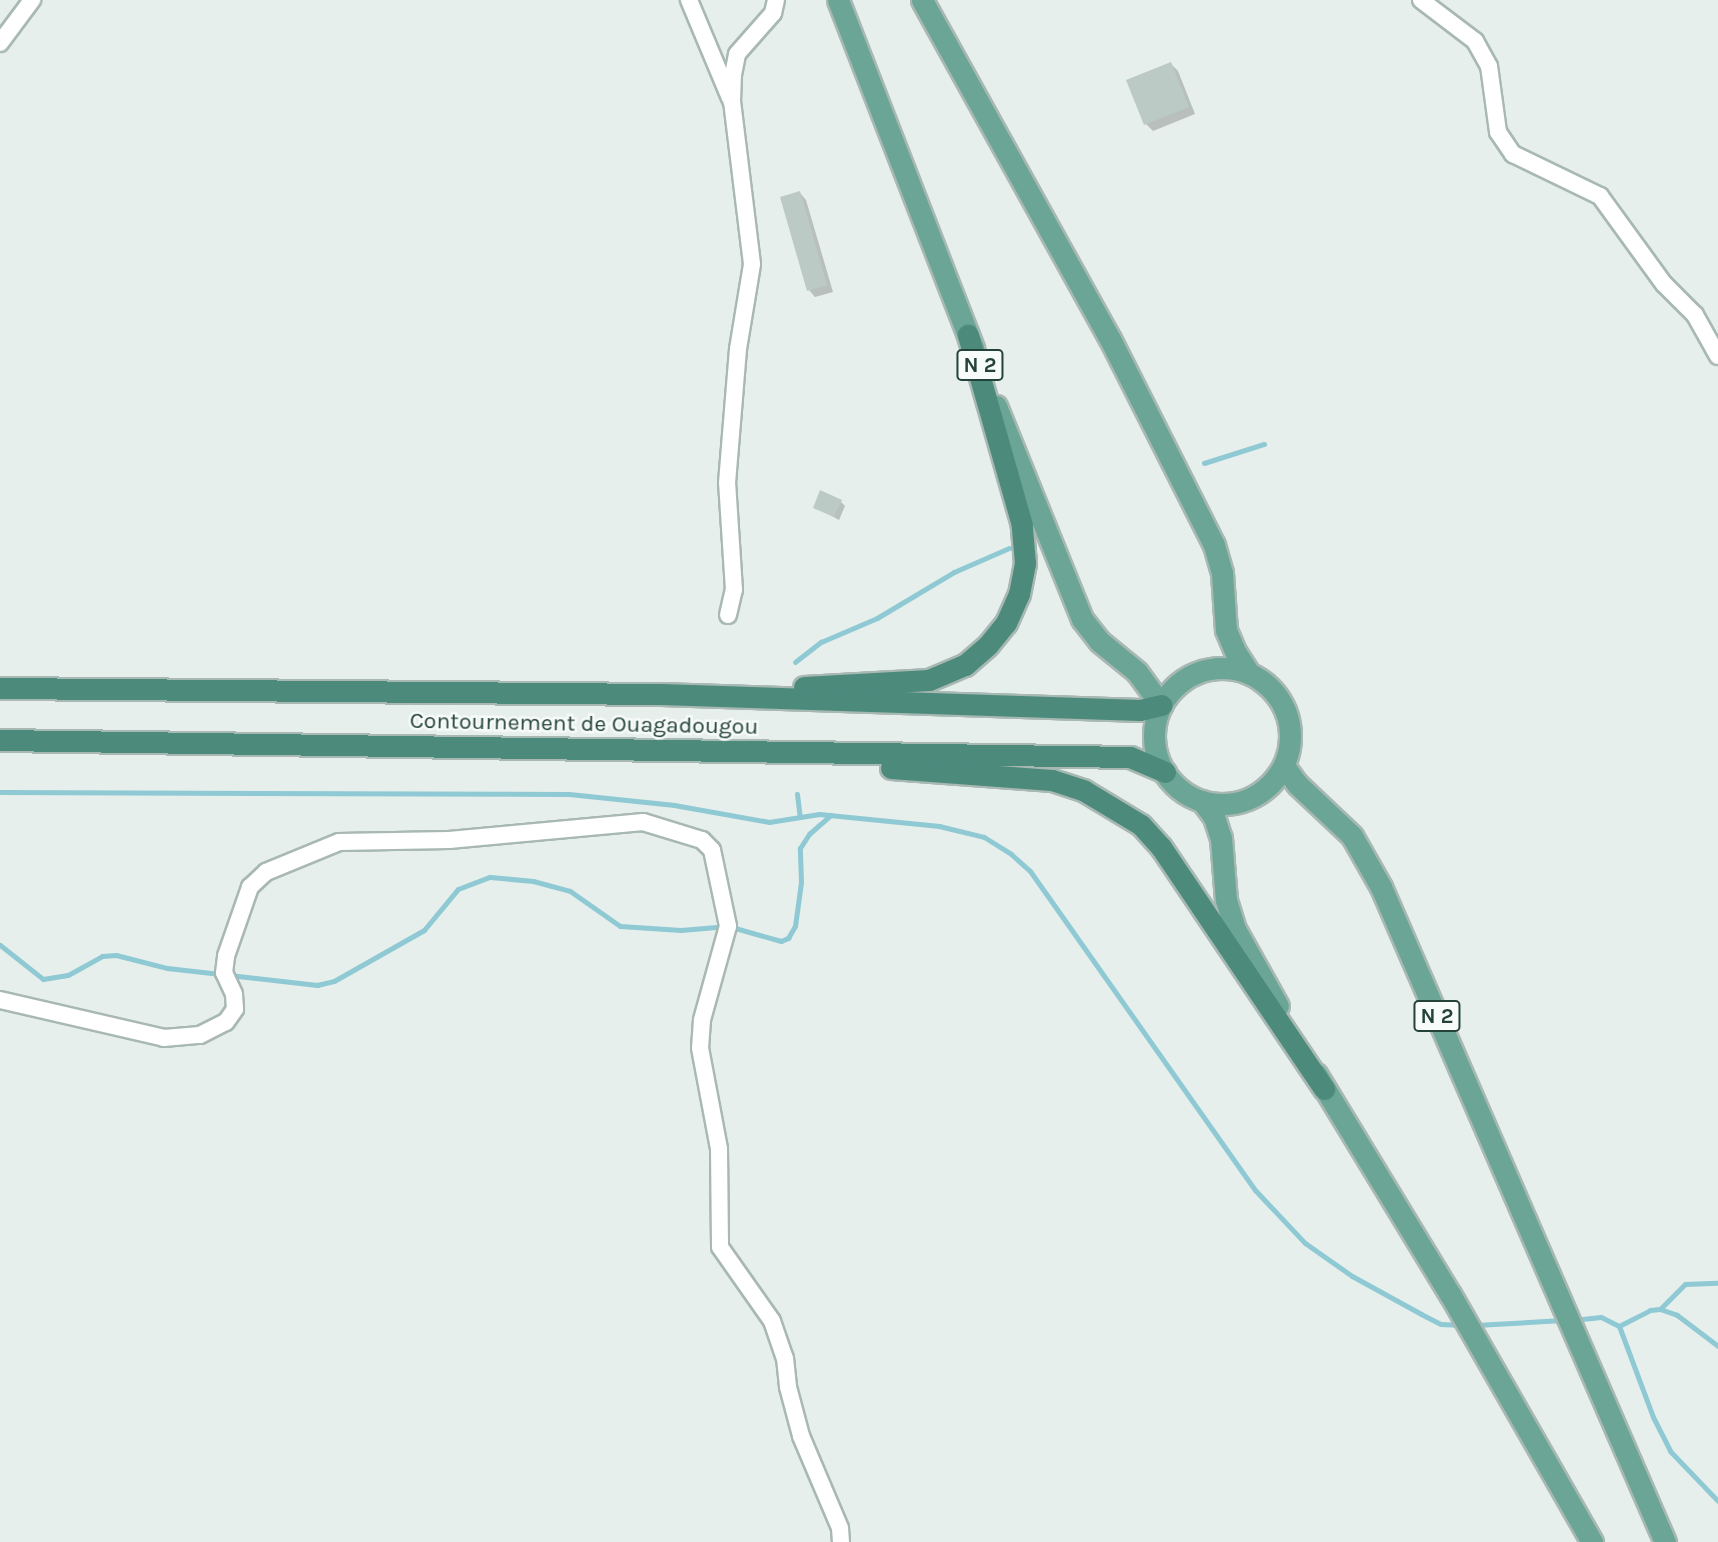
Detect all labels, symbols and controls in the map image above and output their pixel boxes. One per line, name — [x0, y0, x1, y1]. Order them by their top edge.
road number: N 2 — [956, 348, 1004, 382]
street label: Contournement de Ouagadougou — [409, 707, 759, 741]
road number: N 2 — [1412, 998, 1462, 1034]

